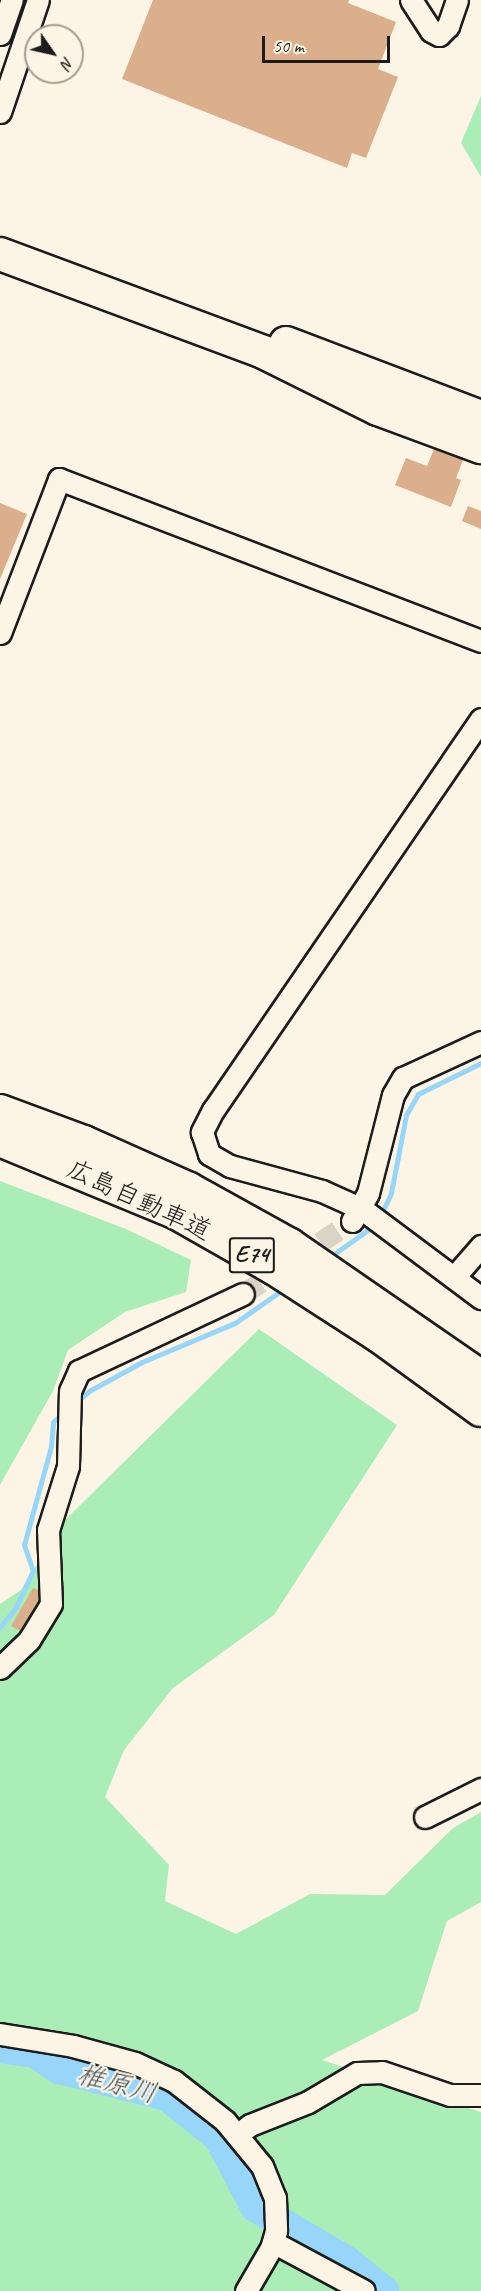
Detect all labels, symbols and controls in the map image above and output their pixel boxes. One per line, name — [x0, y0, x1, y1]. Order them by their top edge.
north arrow — [24, 24, 84, 84]
scale bar — [265, 24, 392, 62]
text: 50 m — [273, 35, 304, 57]
text: N — [56, 53, 78, 73]
street label: 広島自動車道 — [62, 1153, 216, 1247]
road number: E74 — [228, 1234, 276, 1276]
water label: 椎原川 — [74, 2058, 160, 2110]

